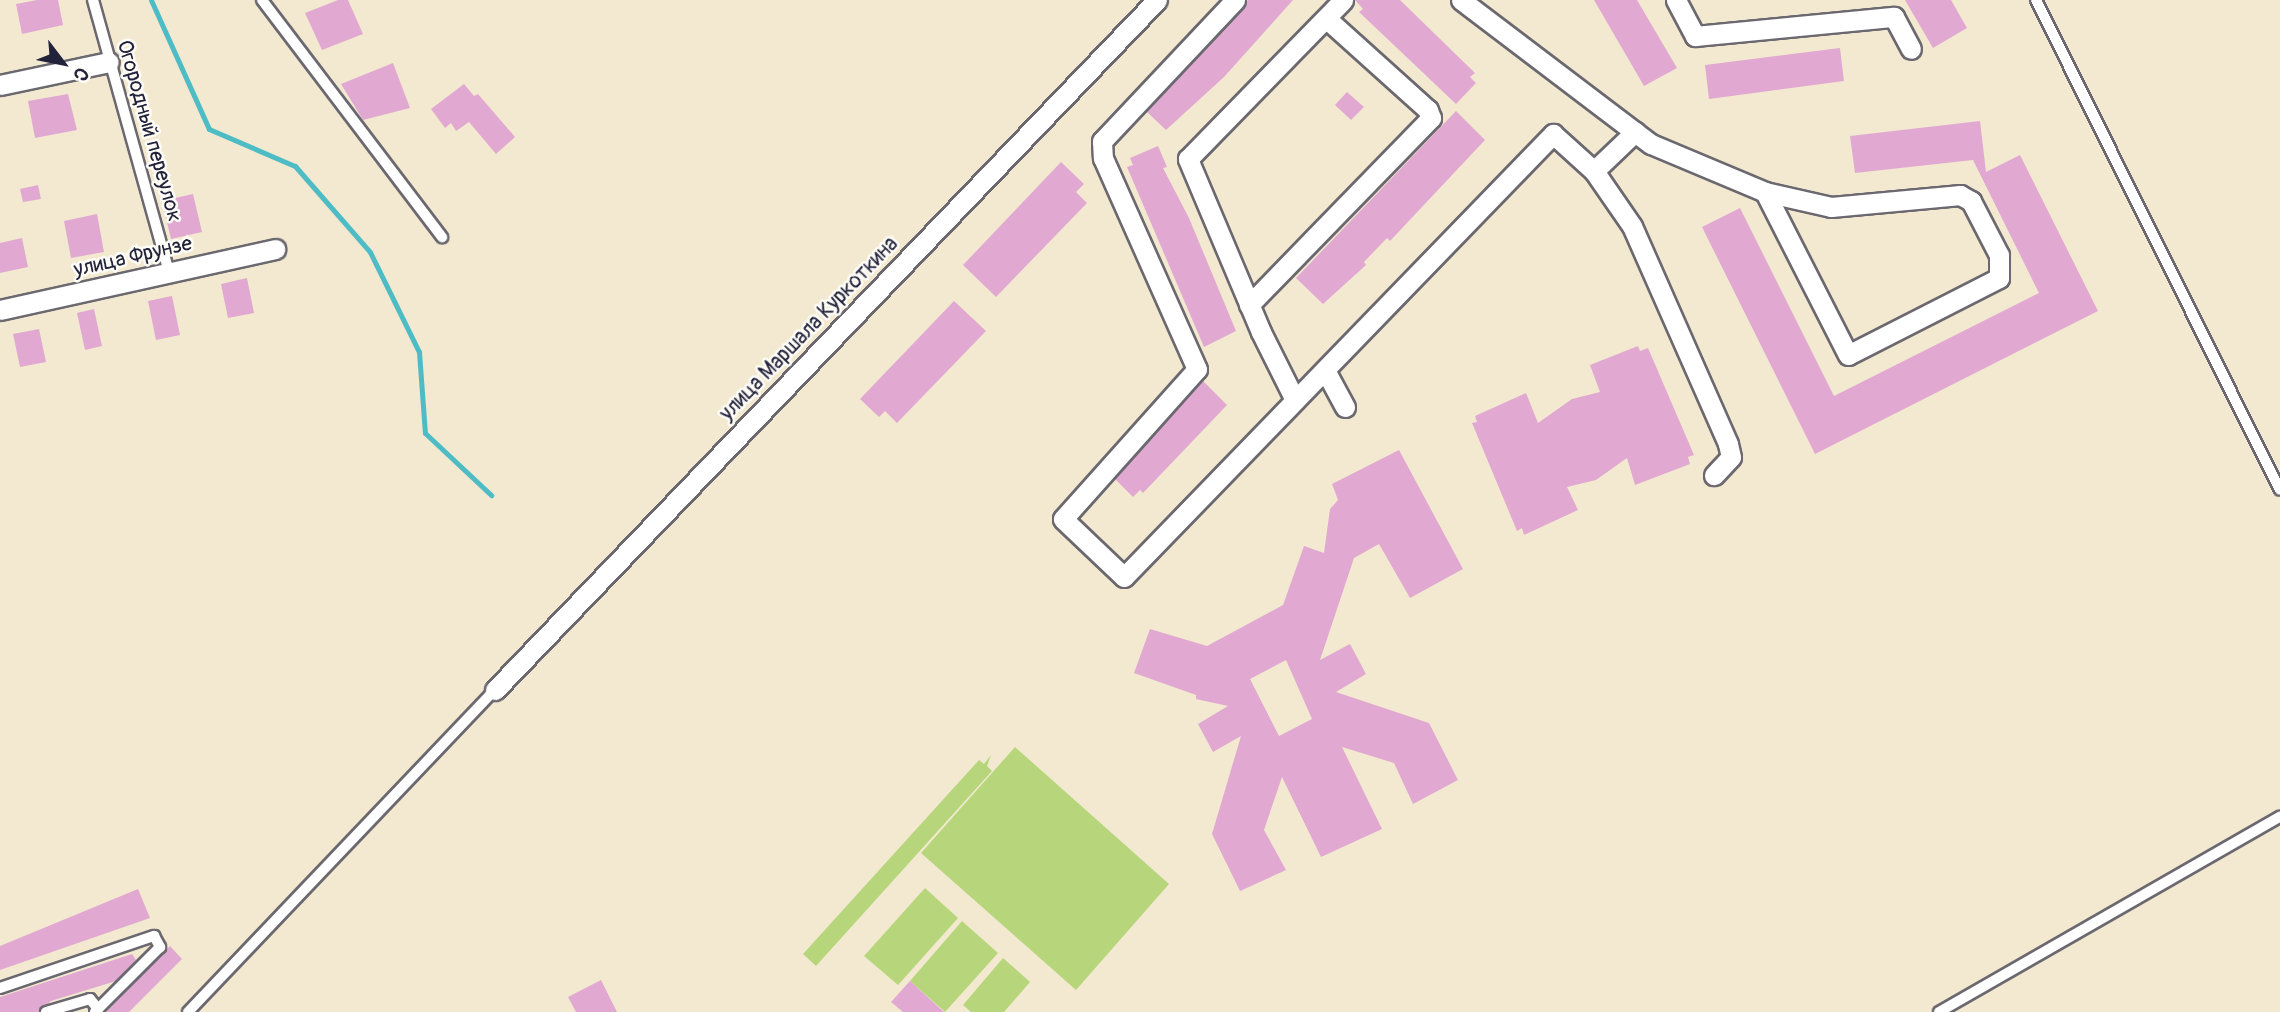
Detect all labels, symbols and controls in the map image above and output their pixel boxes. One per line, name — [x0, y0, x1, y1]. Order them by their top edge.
north arrow — [28, 28, 98, 98]
street label: Огородный переулок — [111, 37, 187, 225]
text: С — [68, 63, 94, 85]
street label: улица Фрунзе — [71, 231, 195, 283]
street label: улица Маршала Куркоткина — [715, 232, 903, 426]

